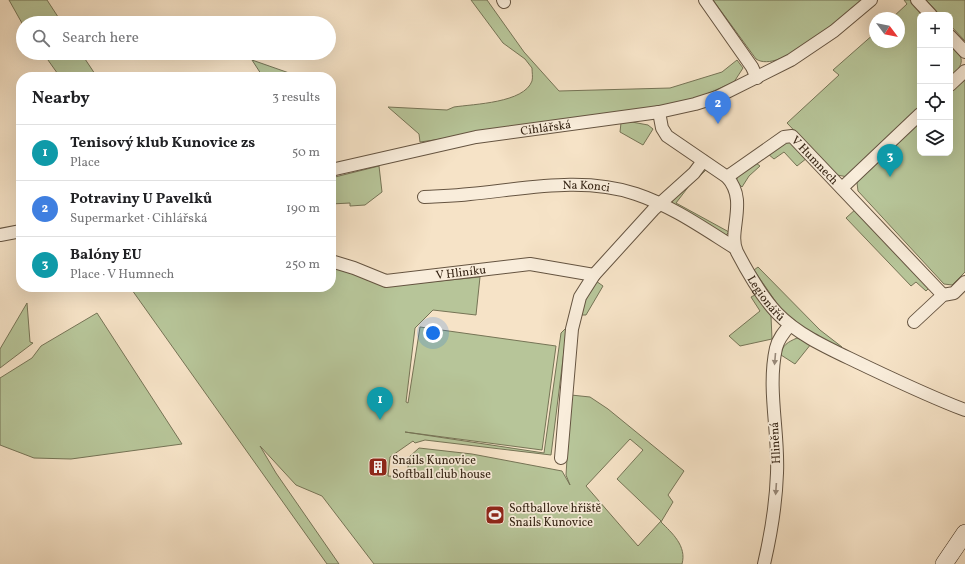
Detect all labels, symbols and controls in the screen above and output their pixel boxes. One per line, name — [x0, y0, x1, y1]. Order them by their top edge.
north arrow — [869, 12, 905, 48]
map controls — [917, 12, 953, 156]
button: + — [917, 12, 953, 48]
search box — [16, 16, 336, 60]
icon: search — [30, 27, 52, 49]
text: Search here — [62, 28, 139, 49]
button: − — [917, 48, 953, 84]
button: locate — [917, 84, 953, 120]
text: Nearby — [32, 87, 90, 110]
text: 3 results — [272, 89, 320, 107]
pin: 2 — [705, 91, 731, 124]
street label: Cihlářská — [519, 117, 572, 140]
button: layers — [917, 120, 953, 156]
text: Tenisový klub Kunovice zs — [70, 133, 255, 154]
street label: V Humnech — [787, 133, 841, 189]
text: 1 — [42, 144, 48, 162]
text: 50 m — [292, 144, 320, 162]
pin: 3 — [877, 144, 903, 177]
text: Place — [70, 154, 100, 172]
street label: Na Konci — [563, 178, 612, 197]
text: Potraviny U Pavelků — [70, 189, 212, 210]
text: 2 — [42, 200, 48, 218]
text: 190 m — [286, 200, 320, 218]
text: Supermarket · Cihlářská — [70, 210, 207, 228]
text: Balóny EU — [70, 245, 142, 266]
text: 3 — [42, 256, 48, 274]
text: 250 m — [285, 256, 320, 274]
street label: V Hliníku — [435, 262, 487, 284]
text: Place · V Humnech — [70, 266, 174, 284]
street label: Legionářů — [743, 273, 788, 325]
your location — [423, 323, 443, 343]
one-way arrow — [772, 353, 778, 366]
pin: 1 — [367, 387, 393, 420]
street label: Hliněná — [767, 421, 785, 464]
place label: Snails Kunovice Softball club house — [392, 453, 491, 483]
building icon: Snails Kunovice Softball club house — [367, 456, 389, 478]
one-way arrow — [772, 483, 779, 495]
place label: Softballove hřiště Snails Kunovice — [509, 501, 602, 531]
sports icon: Softballove hřiště Snails Kunovice — [484, 504, 506, 526]

